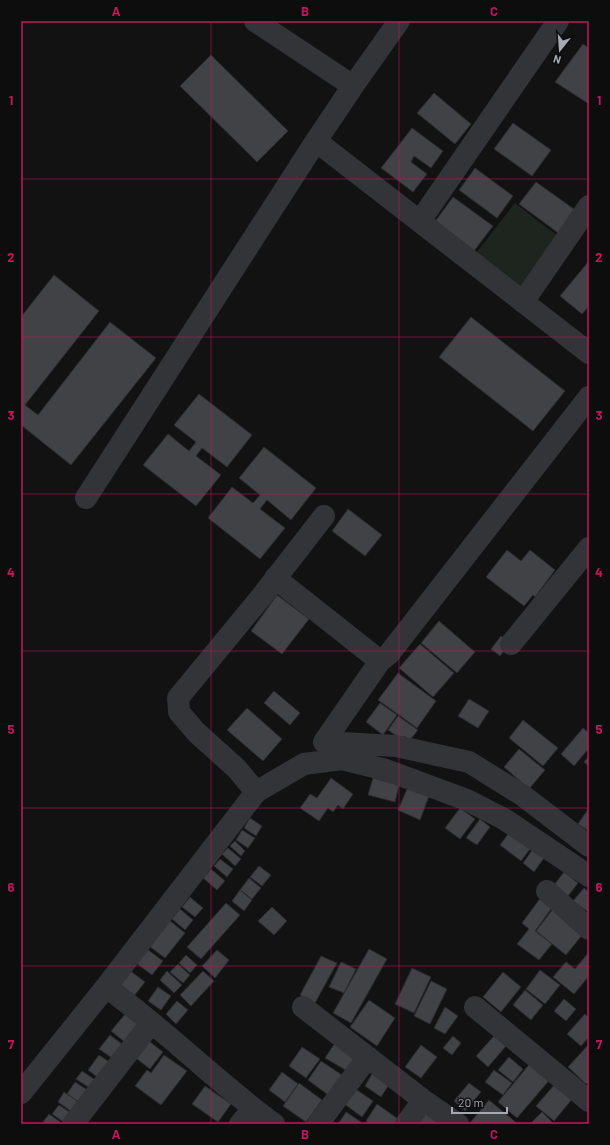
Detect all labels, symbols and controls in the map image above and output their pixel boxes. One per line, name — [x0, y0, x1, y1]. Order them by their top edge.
text: A — [112, 3, 121, 19]
text: B — [301, 3, 309, 19]
text: C — [490, 3, 498, 19]
north arrow — [540, 30, 580, 70]
text: N — [552, 53, 562, 67]
text: 1 — [9, 92, 13, 108]
text: 1 — [597, 92, 601, 108]
text: 2 — [7, 249, 15, 265]
text: 2 — [595, 249, 603, 265]
text: 3 — [7, 407, 15, 423]
text: 3 — [595, 407, 603, 423]
text: 4 — [7, 564, 15, 580]
text: 4 — [595, 564, 603, 580]
text: 5 — [7, 721, 15, 737]
text: 5 — [595, 721, 603, 737]
text: 6 — [8, 879, 15, 895]
text: 6 — [596, 879, 603, 895]
text: 7 — [8, 1036, 15, 1052]
text: 7 — [596, 1036, 603, 1052]
scale bar — [452, 1089, 507, 1115]
text: 20 m — [458, 1095, 484, 1109]
text: A — [112, 1126, 121, 1142]
text: B — [301, 1126, 309, 1142]
text: C — [490, 1126, 498, 1142]

